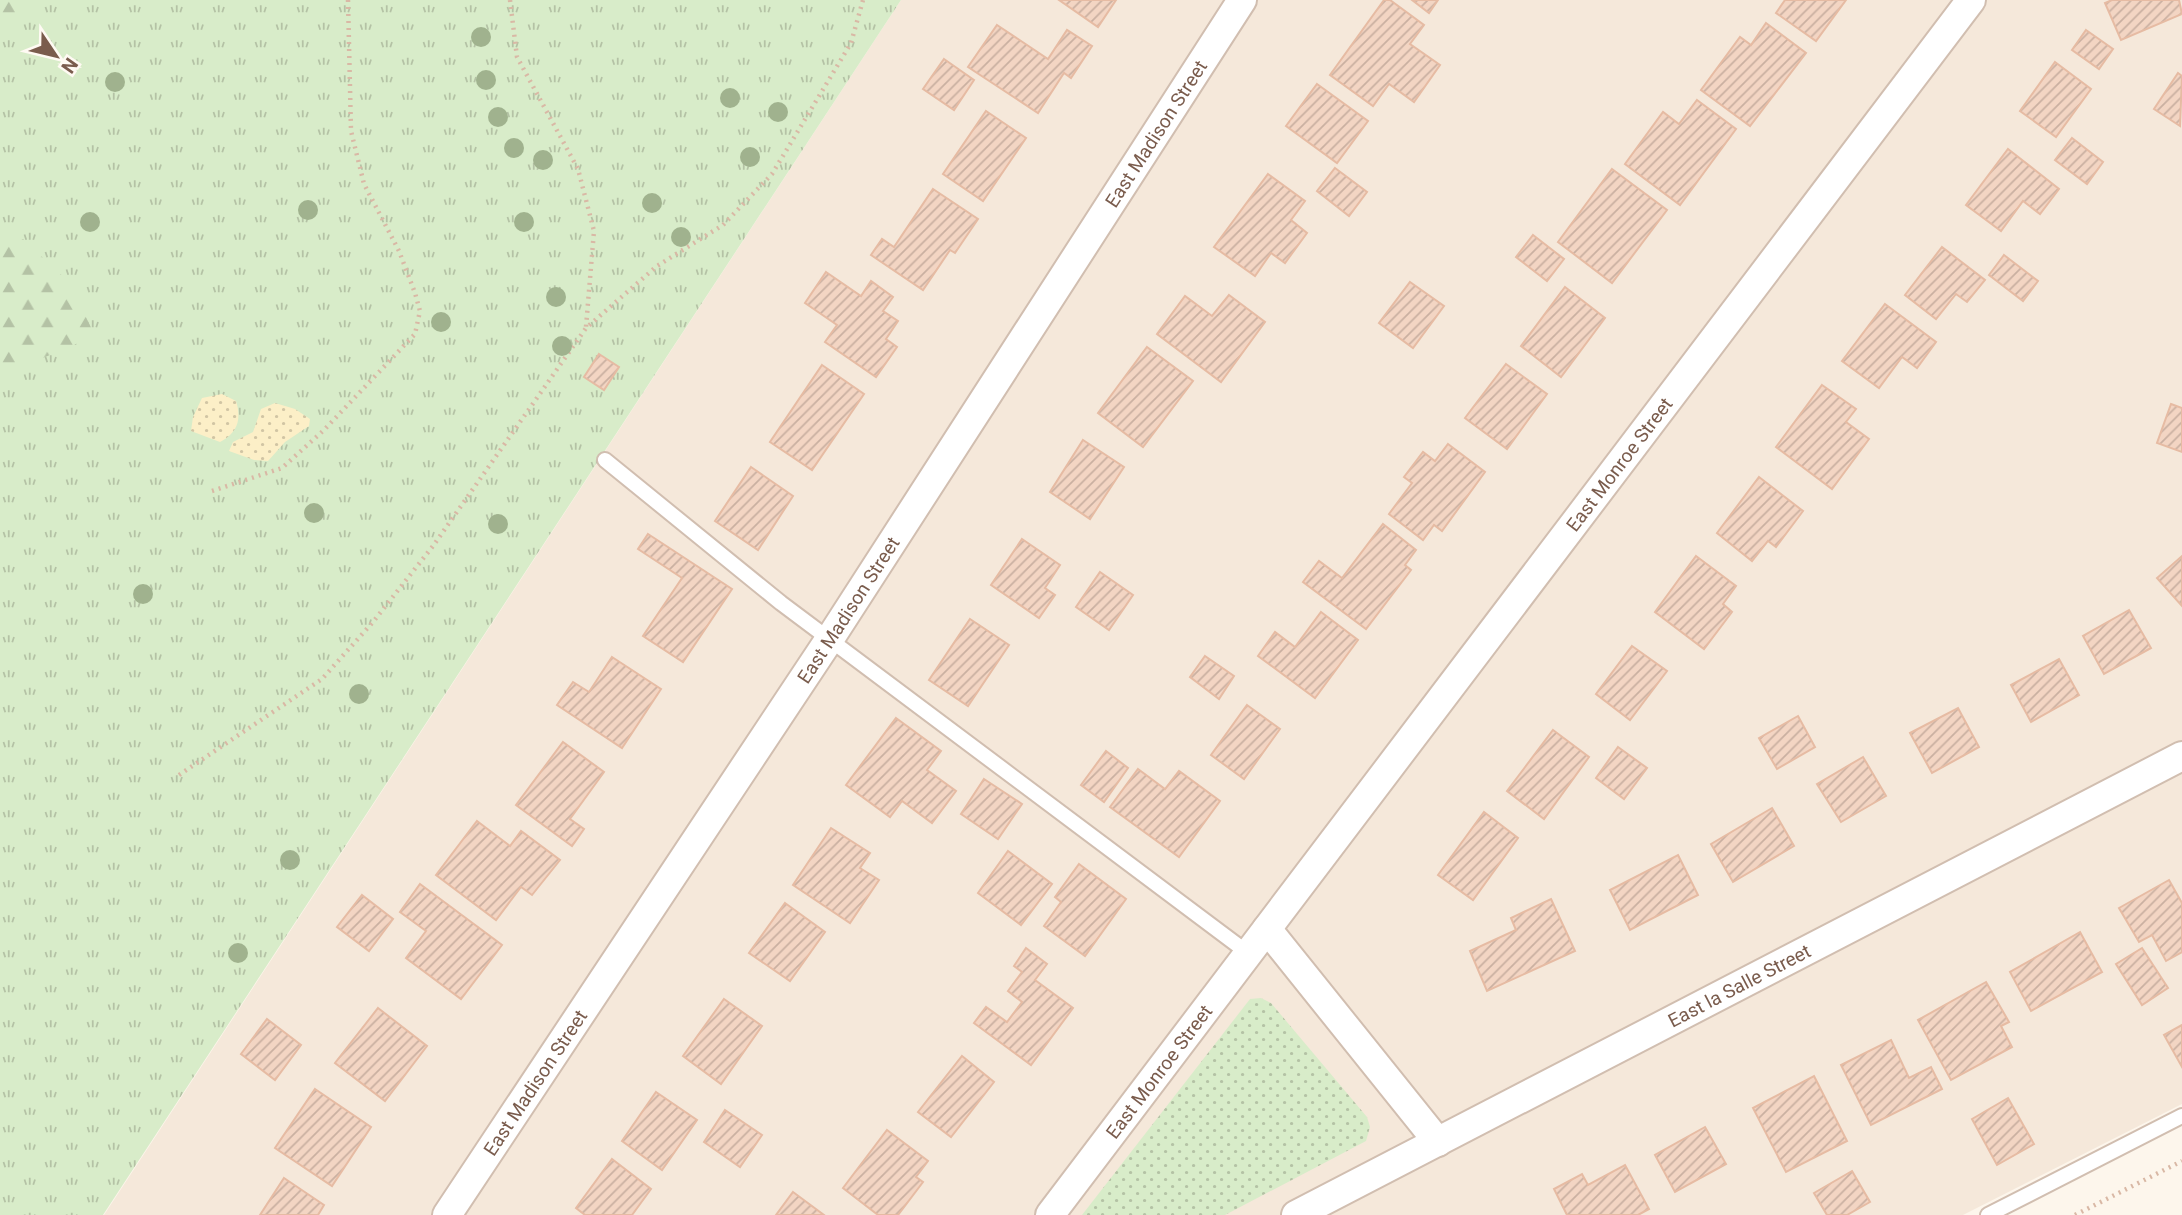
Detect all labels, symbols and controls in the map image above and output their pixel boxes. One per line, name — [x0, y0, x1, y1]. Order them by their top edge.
north arrow — [21, 21, 91, 91]
text: N — [56, 53, 83, 78]
street label: East Madison Street — [1100, 56, 1212, 212]
street label: East Monroe Street — [1561, 393, 1678, 536]
street label: East Madison Street — [792, 533, 905, 688]
street label: East la Salle Street — [1664, 939, 1814, 1032]
street label: East Monroe Street — [1101, 1000, 1217, 1143]
street label: East Madison Street — [479, 1006, 592, 1160]

